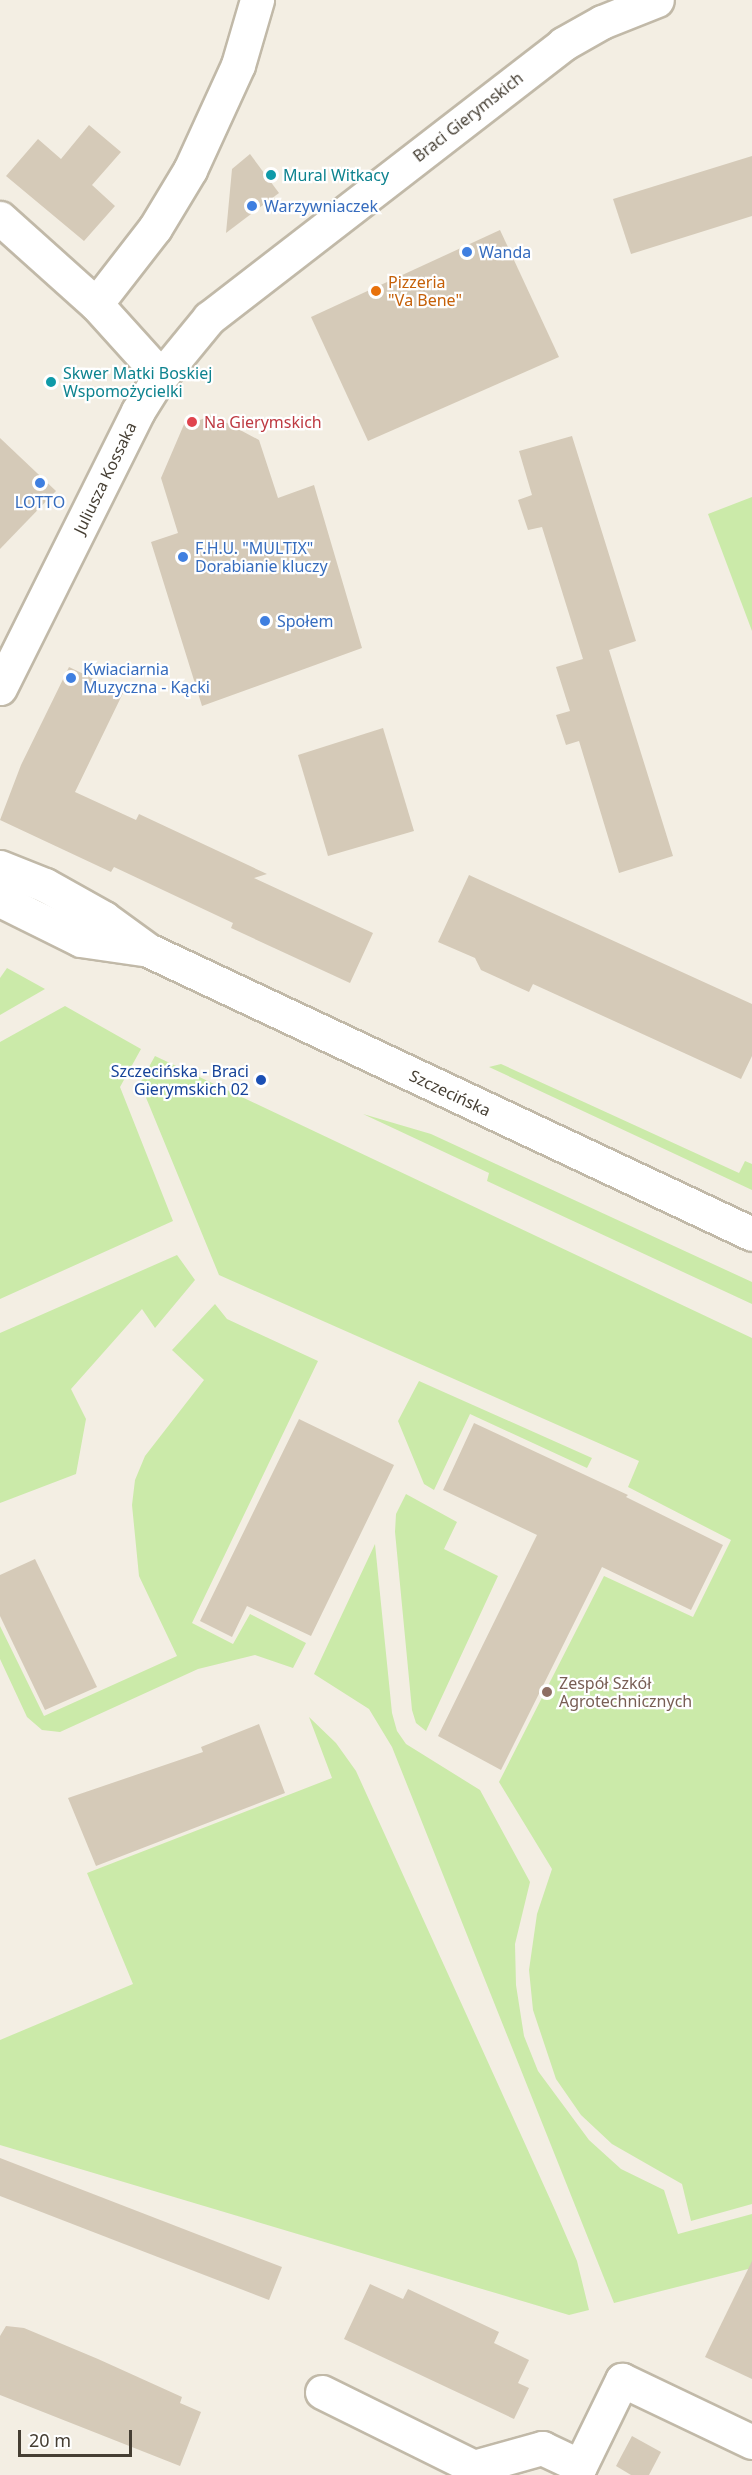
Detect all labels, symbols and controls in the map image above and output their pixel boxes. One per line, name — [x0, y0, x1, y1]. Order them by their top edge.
street label: Braci Gierymskich — [409, 68, 527, 166]
place label: Mural Witkacy — [283, 165, 389, 185]
marker: Mural Witkacy — [264, 168, 278, 182]
place label: Warzywniaczek — [264, 196, 378, 216]
marker: Warzywniaczek — [245, 199, 259, 213]
place label: Wanda — [479, 242, 531, 262]
marker: Wanda — [460, 245, 474, 259]
place label: Pizzeria "Va Bene" — [388, 272, 462, 310]
marker: Pizzeria "Va Bene" — [369, 284, 383, 298]
place label: Skwer Matki Boskiej Wspomożycielki — [63, 363, 212, 401]
marker: Skwer Matki Boskiej Wspomożycielki — [44, 375, 58, 389]
place label: Na Gierymskich — [204, 412, 322, 432]
marker: Na Gierymskich — [185, 415, 199, 429]
street label: Juliusza Kossaka — [70, 419, 140, 537]
marker: LOTTO — [33, 476, 47, 490]
place label: LOTTO — [15, 492, 65, 512]
place label: F.H.U. "MULTIX" Dorabianie kluczy — [195, 538, 328, 576]
marker: F.H.U. "MULTIX" Dorabianie kluczy — [176, 550, 190, 564]
place label: Społem — [277, 611, 333, 631]
marker: Społem — [258, 614, 272, 628]
place label: Kwiaciarnia Muzyczna - Kącki — [83, 659, 210, 697]
marker: Kwiaciarnia Muzyczna - Kącki — [64, 671, 78, 685]
place label: Szczecińska - Braci Gierymskich 02 — [111, 1061, 249, 1099]
street label: Szczecińska — [406, 1066, 494, 1120]
marker: Szczecińska - Braci Gierymskich 02 — [254, 1073, 268, 1087]
place label: Zespół Szkół Agrotechnicznych — [559, 1673, 692, 1711]
marker: Zespół Szkół Agrotechnicznych — [540, 1685, 554, 1699]
scale bar — [21, 2418, 135, 2456]
text: 20 m — [29, 2428, 71, 2452]

